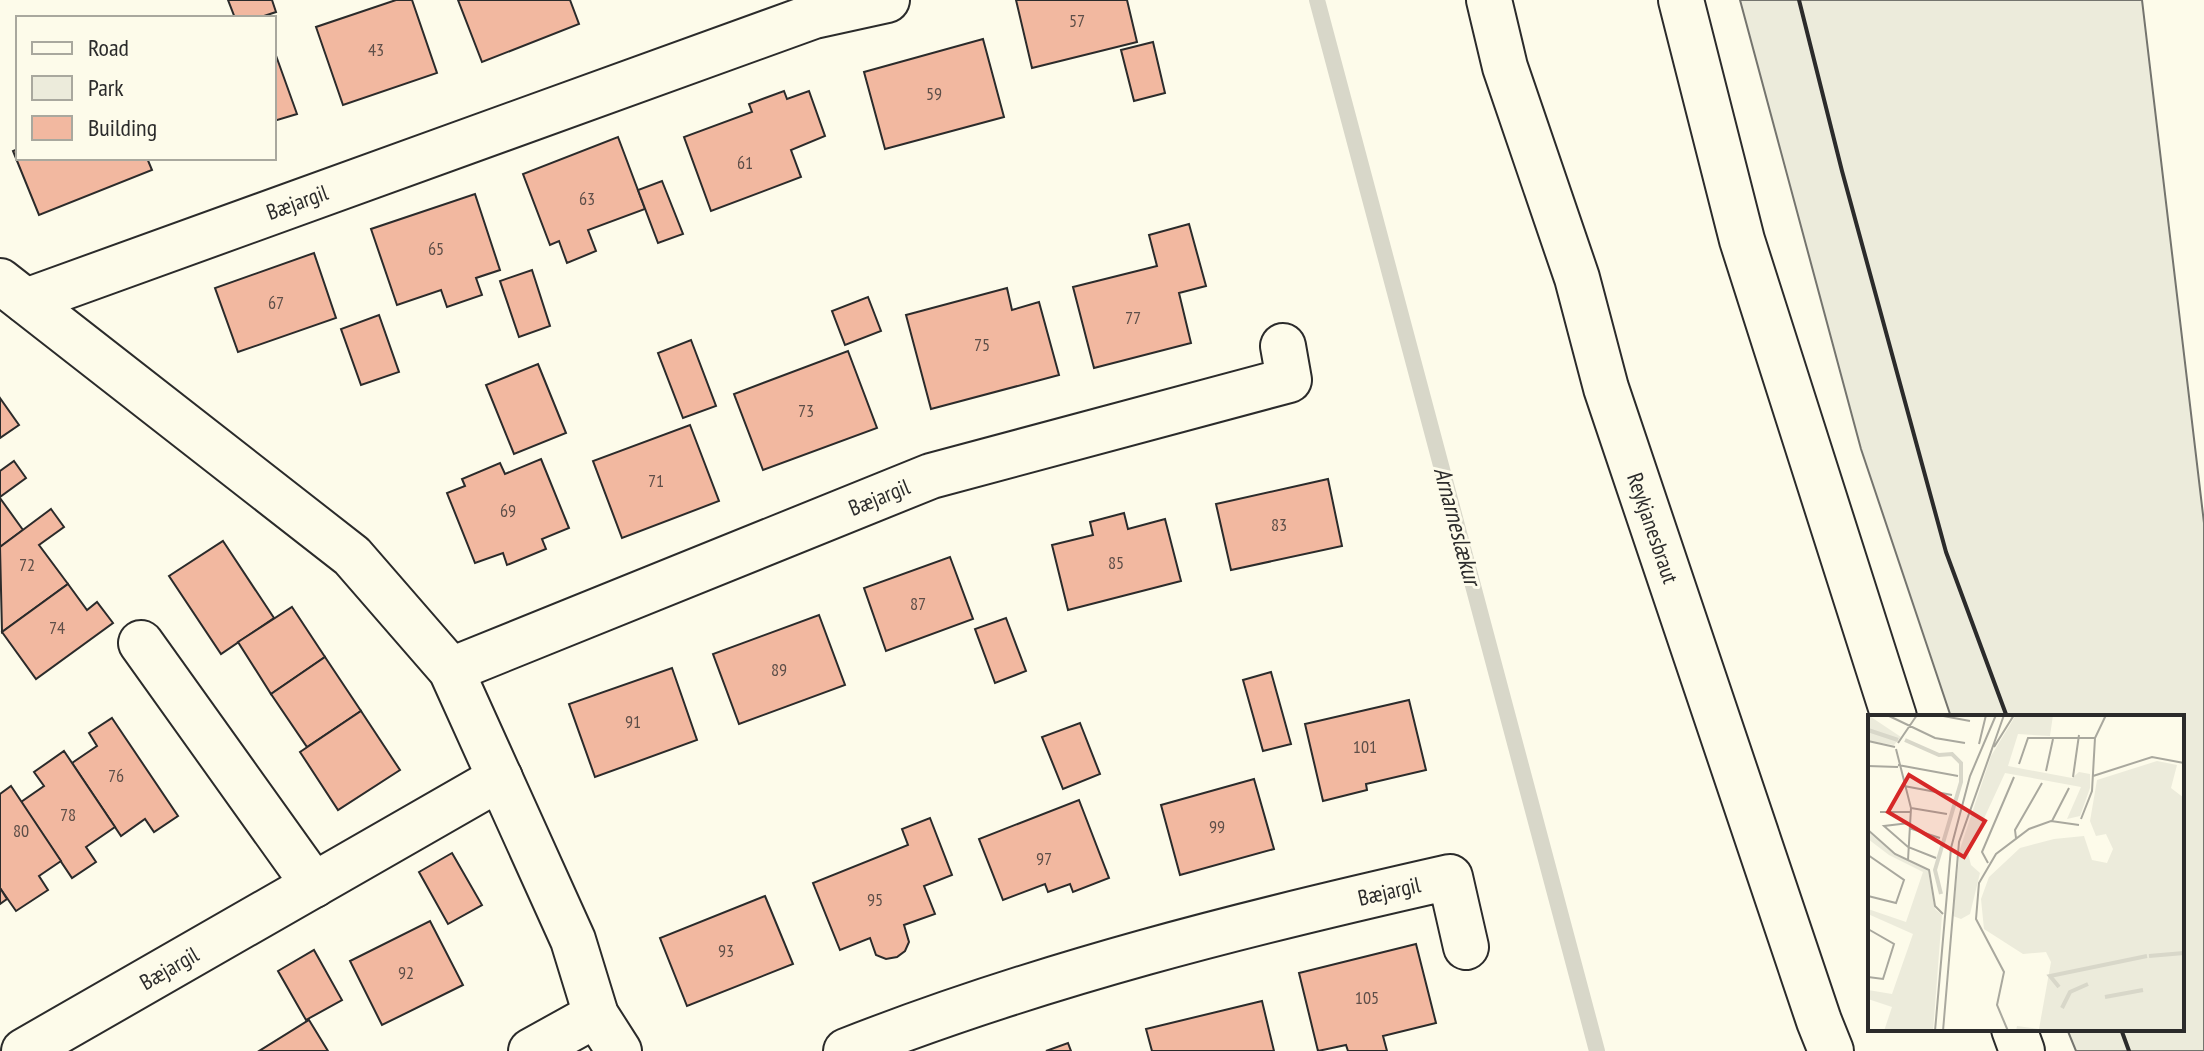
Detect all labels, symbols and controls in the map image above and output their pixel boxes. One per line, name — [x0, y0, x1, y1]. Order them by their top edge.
house number: 57 — [1069, 9, 1085, 32]
legend — [16, 16, 276, 160]
text: Road — [88, 32, 129, 63]
house number: 43 — [368, 38, 384, 61]
text: Park — [88, 72, 124, 103]
house number: 59 — [926, 82, 942, 105]
text: Building — [88, 112, 157, 143]
house number: 61 — [737, 151, 753, 174]
street label: Bæjargil — [262, 178, 332, 226]
house number: 63 — [579, 187, 595, 210]
house number: 65 — [428, 237, 444, 260]
house number: 67 — [268, 291, 284, 314]
house number: 77 — [1125, 306, 1141, 329]
house number: 75 — [974, 333, 990, 356]
house number: 73 — [798, 399, 814, 422]
water label: Arnarneslækur — [1427, 464, 1489, 591]
house number: 71 — [648, 469, 664, 492]
street label: Reykjanesbraut — [1621, 469, 1685, 587]
street label: Bæjargil — [844, 472, 914, 522]
house number: 69 — [500, 499, 516, 522]
house number: 83 — [1271, 513, 1287, 536]
house number: 85 — [1108, 551, 1124, 574]
house number: 72 — [19, 553, 35, 576]
house number: 87 — [910, 592, 926, 615]
house number: 74 — [49, 616, 65, 639]
house number: 89 — [771, 658, 787, 681]
house number: 91 — [625, 710, 641, 733]
inset map — [1868, 715, 2184, 1031]
house number: 101 — [1353, 735, 1377, 758]
house number: 76 — [108, 764, 124, 787]
house number: 78 — [60, 803, 76, 826]
house number: 99 — [1209, 815, 1225, 838]
house number: 80 — [13, 819, 29, 842]
house number: 97 — [1036, 847, 1052, 870]
street label: Bæjargil — [1355, 870, 1424, 912]
house number: 95 — [867, 888, 883, 911]
house number: 93 — [718, 939, 734, 962]
street label: Bæjargil — [135, 940, 204, 996]
house number: 92 — [398, 961, 414, 984]
house number: 105 — [1355, 986, 1379, 1009]

